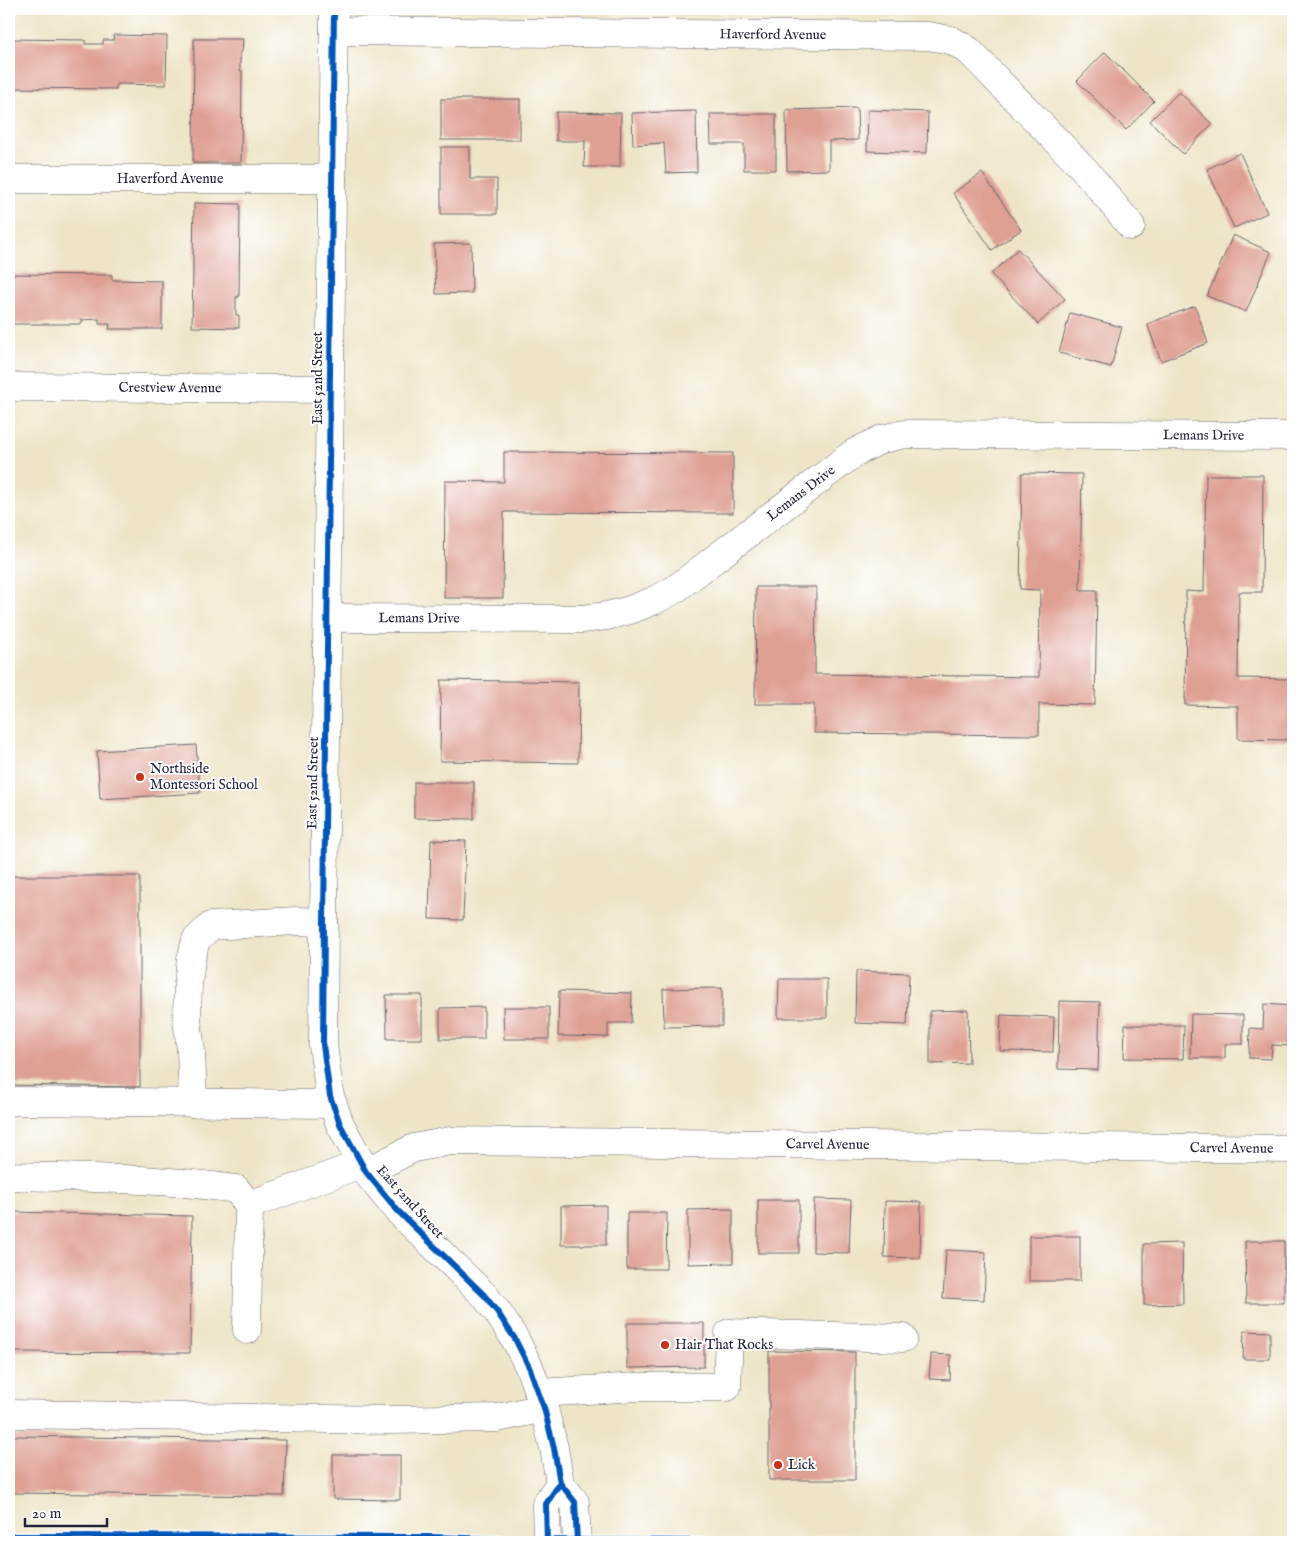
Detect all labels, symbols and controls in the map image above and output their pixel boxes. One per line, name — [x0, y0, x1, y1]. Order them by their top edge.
street label: Haverford Avenue — [720, 25, 827, 44]
street label: Haverford Avenue — [117, 170, 224, 188]
street label: East 52nd Street — [309, 331, 327, 424]
street label: Crestview Avenue — [119, 379, 222, 397]
street label: Lemans Drive — [1163, 426, 1245, 445]
street label: Lemans Drive — [763, 461, 839, 525]
street label: Lemans Drive — [378, 609, 460, 628]
street label: East 52nd Street — [303, 736, 323, 830]
place label: Northside Montessori School — [150, 760, 258, 794]
marker: Northside Montessori School — [134, 771, 146, 783]
street label: Carvel Avenue — [786, 1135, 870, 1154]
street label: Carvel Avenue — [1190, 1139, 1274, 1158]
street label: East 52nd Street — [372, 1161, 448, 1243]
place label: Hair That Rocks — [675, 1336, 773, 1354]
marker: Hair That Rocks — [659, 1339, 671, 1351]
place label: Lick — [788, 1456, 816, 1474]
marker: Lick — [772, 1459, 784, 1471]
scale bar — [25, 1496, 108, 1528]
text: 20 m — [32, 1504, 62, 1523]

